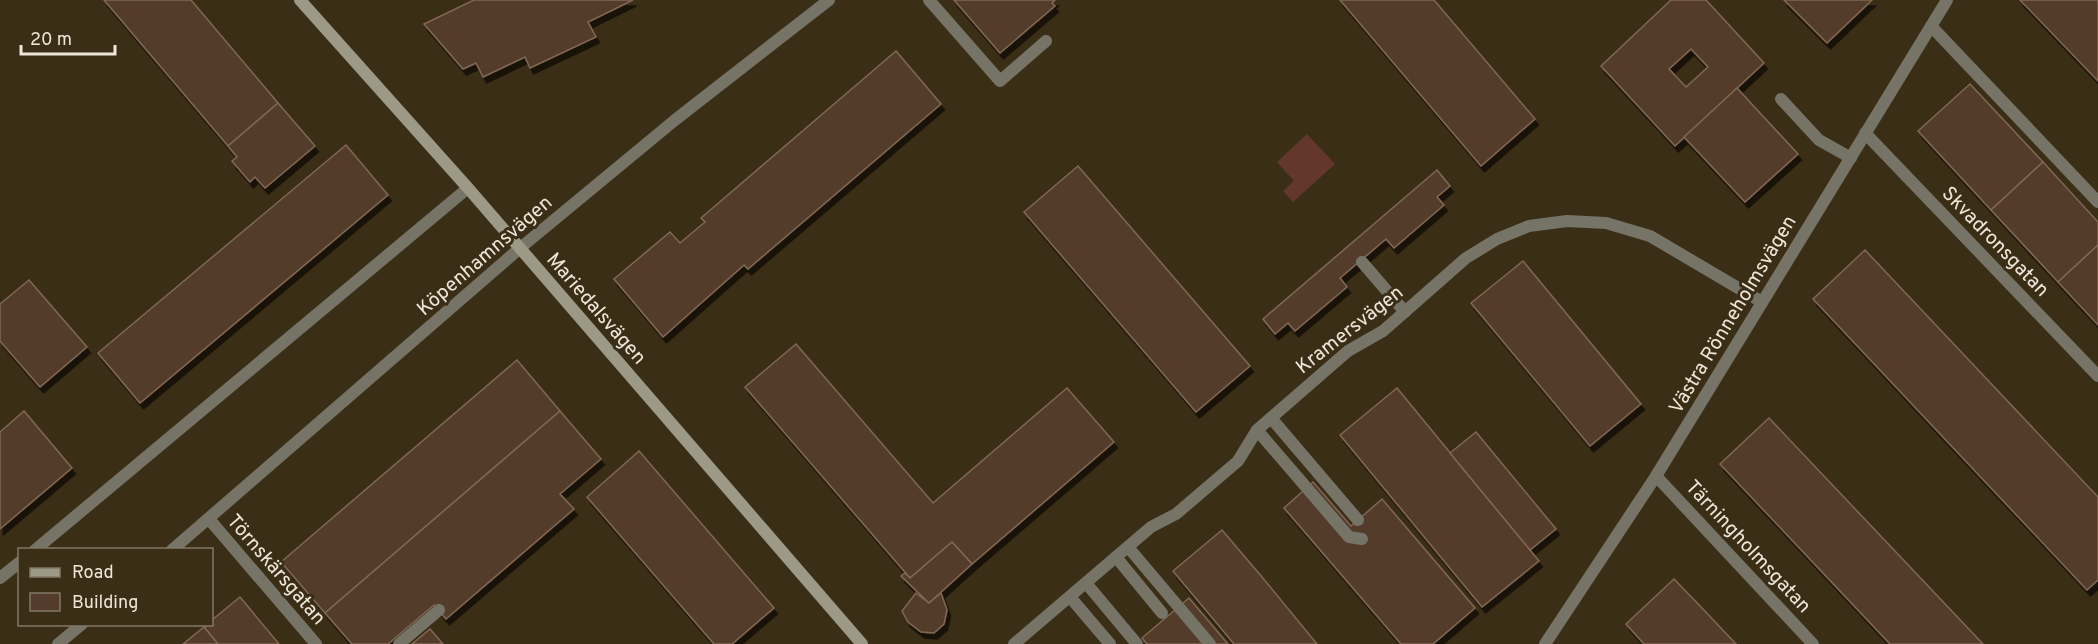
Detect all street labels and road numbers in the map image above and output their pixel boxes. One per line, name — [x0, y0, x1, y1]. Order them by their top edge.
street label: Skvadronsgatan — [1935, 182, 2054, 303]
street label: Köpenhamnsvägen — [412, 191, 558, 322]
street label: Västra Rönneholmsvägen — [1664, 211, 1803, 419]
street label: Mariedalsvägen — [540, 248, 651, 371]
street label: Kramersvägen — [1291, 280, 1409, 381]
street label: Tärningholmsgatan — [1679, 475, 1816, 620]
street label: Törnskärsgatan — [220, 510, 331, 631]

